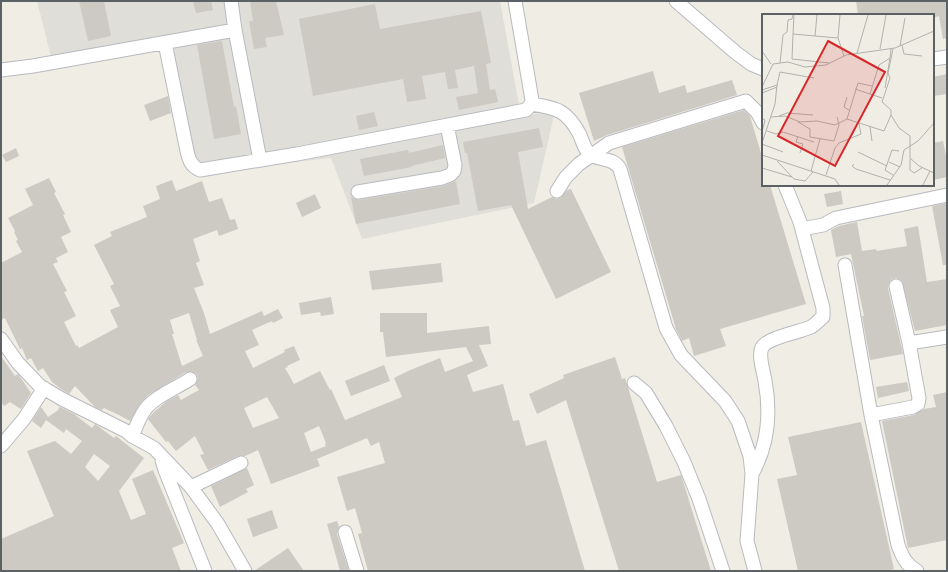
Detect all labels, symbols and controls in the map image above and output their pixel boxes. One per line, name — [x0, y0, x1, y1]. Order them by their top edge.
inset map — [762, 14, 934, 186]

